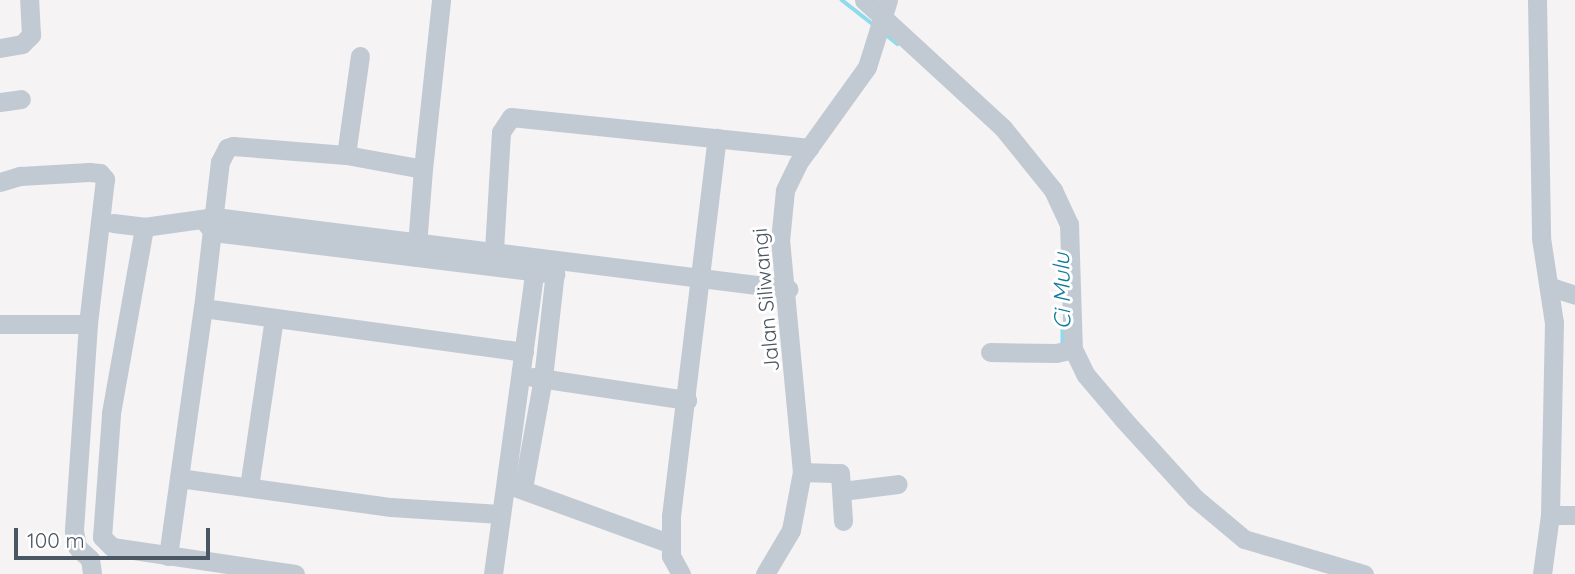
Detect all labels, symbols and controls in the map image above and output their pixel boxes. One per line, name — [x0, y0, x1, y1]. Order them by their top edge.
street label: Jalan Siliwangi — [746, 227, 784, 373]
water label: Ci Mulu — [1048, 252, 1076, 330]
scale bar — [18, 514, 214, 558]
text: 100 m — [27, 527, 85, 553]

